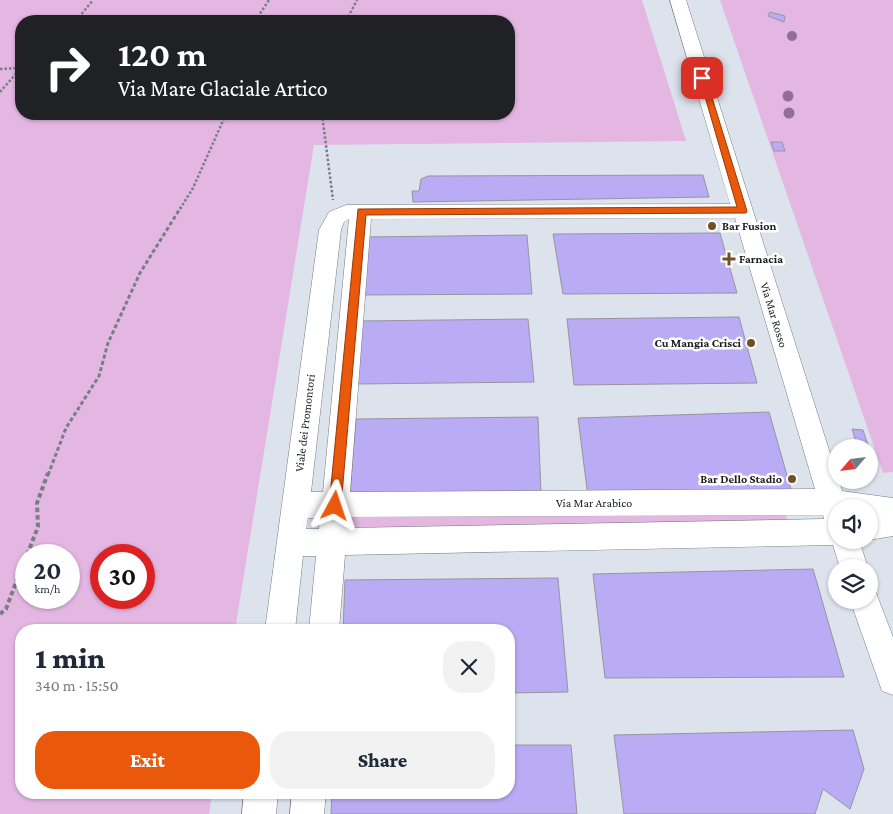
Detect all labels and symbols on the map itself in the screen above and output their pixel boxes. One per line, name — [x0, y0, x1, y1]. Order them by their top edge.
pin — [681, 57, 723, 99]
place label: Bar Fusion — [722, 219, 776, 233]
marker: Bar Fusion — [706, 220, 718, 232]
place label: Farnacia — [739, 252, 783, 266]
marker: Farnacia — [723, 253, 735, 265]
street label: Via Mar Rosso — [757, 281, 791, 349]
place label: Cu Mangia Crisci — [654, 336, 742, 350]
marker: Cu Mangia Crisci — [745, 337, 757, 349]
street label: Viale dei Promontori — [292, 373, 318, 473]
north arrow — [828, 439, 878, 489]
place label: Bar Dello Stadio — [700, 472, 782, 486]
marker: Bar Dello Stadio — [786, 473, 798, 485]
position arrow — [308, 479, 360, 531]
street label: Via Mar Arabico — [556, 496, 632, 510]
speed limit sign: 30 — [90, 544, 155, 609]

